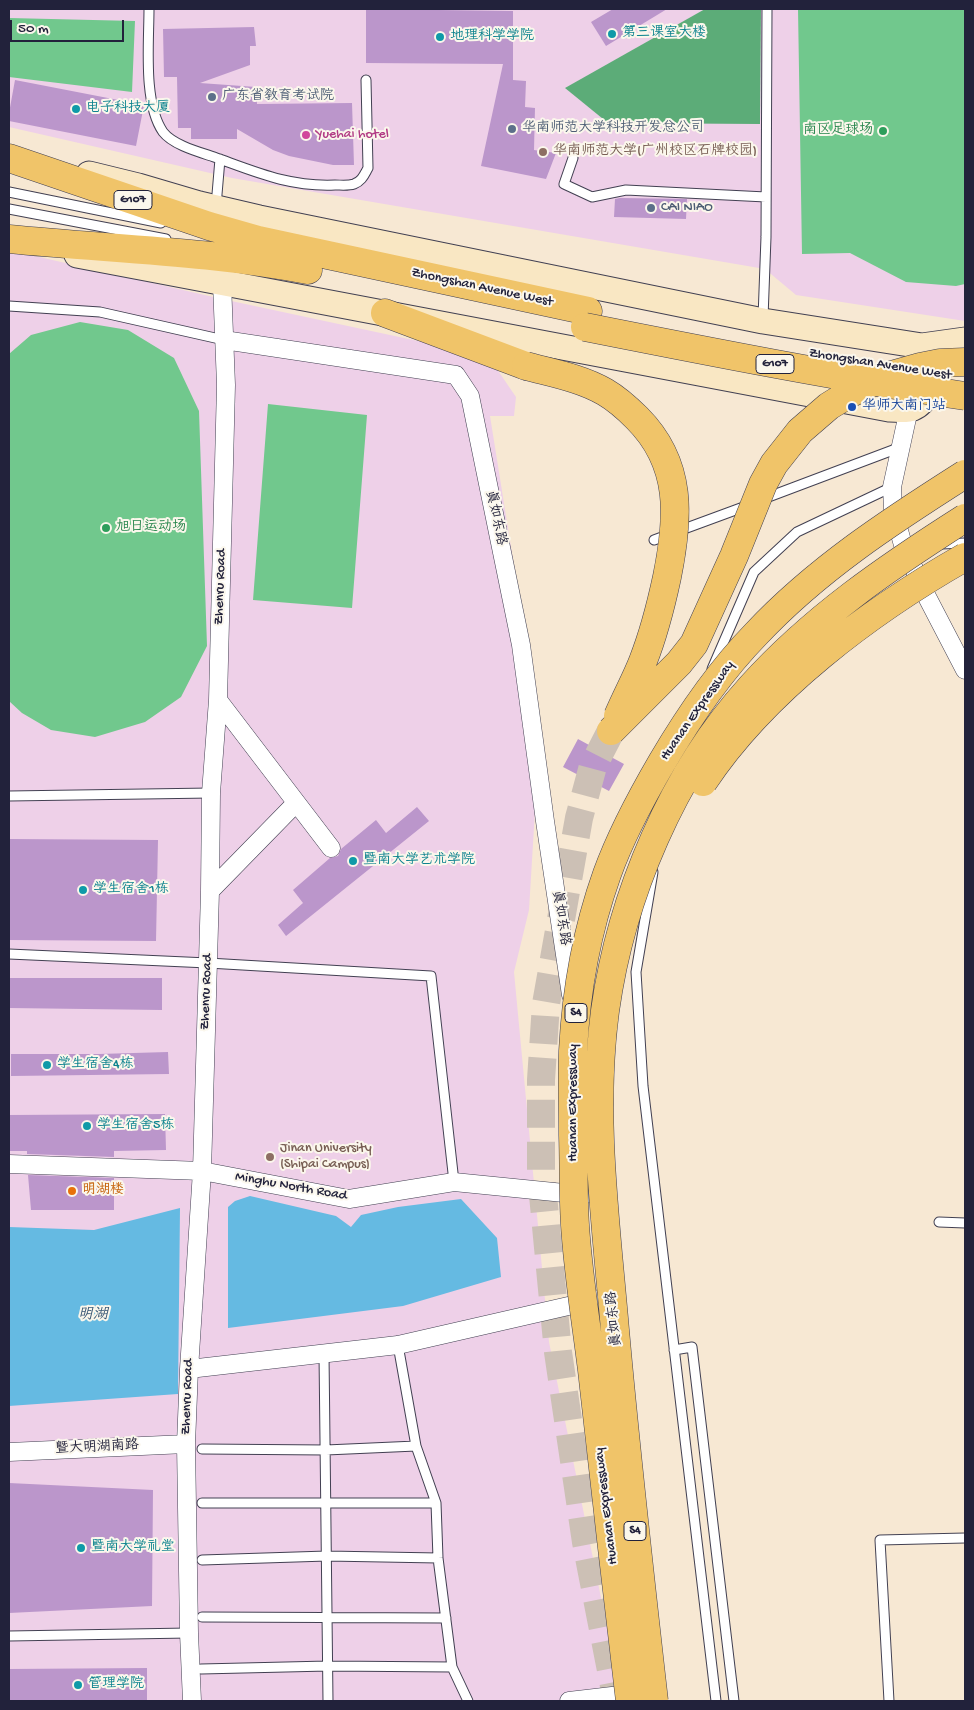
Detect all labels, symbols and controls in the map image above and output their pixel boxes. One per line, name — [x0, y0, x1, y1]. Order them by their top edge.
scale bar — [12, 10, 126, 42]
text: 50 m — [18, 20, 49, 38]
place label: 第三课室大楼 — [622, 26, 706, 42]
marker: 第三课室大楼 — [606, 28, 618, 40]
place label: 地理科学学院 — [450, 29, 534, 45]
marker: 地理科学学院 — [434, 31, 446, 43]
place label: 广东省教育考试院 — [222, 89, 334, 105]
marker: 广东省教育考试院 — [206, 91, 218, 103]
place label: 电子科技大厦 — [86, 101, 170, 117]
marker: 电子科技大厦 — [70, 103, 82, 115]
place label: 华南师范大学科技开发总公司 — [522, 121, 704, 137]
marker: 华南师范大学科技开发总公司 — [506, 123, 518, 135]
place label: 南区足球场 — [803, 123, 873, 139]
marker: 南区足球场 — [877, 125, 889, 137]
place label: Yuehai hotel — [316, 127, 389, 143]
marker: Yuehai hotel — [300, 129, 312, 141]
place label: 华南师范大学(广州校区石牌校园) — [553, 144, 757, 160]
marker: 华南师范大学(广州校区石牌校园) — [537, 146, 549, 158]
road number: G107 — [114, 190, 152, 210]
place label: CAI NIAO — [661, 200, 713, 216]
marker: CAI NIAO — [645, 202, 657, 214]
street label: Zhongshan Avenue West — [410, 265, 554, 311]
street label: Zhongshan Avenue West — [807, 345, 953, 385]
road number: G107 — [756, 354, 794, 374]
place label: 华师大南门站 — [862, 399, 946, 415]
marker: 华师大南门站 — [846, 401, 858, 413]
street label: 真如东路 — [481, 489, 509, 547]
place label: 旭日运动场 — [116, 520, 186, 536]
marker: 旭日运动场 — [100, 522, 112, 534]
street label: Zhenru Road — [211, 549, 231, 625]
street label: Huanan Expressway — [657, 658, 739, 764]
place label: 暨南大学艺术学院 — [363, 853, 475, 869]
marker: 暨南大学艺术学院 — [347, 855, 359, 867]
place label: 学生宿舍1栋 — [93, 882, 169, 898]
marker: 学生宿舍1栋 — [77, 884, 89, 896]
street label: 真如东路 — [547, 889, 573, 947]
street label: Zhenru Road — [197, 954, 217, 1030]
road number: S4 — [565, 1004, 587, 1022]
street label: Huanan Expressway — [566, 1044, 582, 1162]
place label: 学生宿舍4栋 — [57, 1057, 134, 1073]
marker: 学生宿舍4栋 — [41, 1059, 53, 1071]
place label: 学生宿舍5栋 — [97, 1118, 174, 1134]
marker: 学生宿舍5栋 — [81, 1120, 93, 1132]
place label: Jinan University (Shipai Campus) — [280, 1141, 372, 1174]
marker: Jinan University (Shipai Campus) — [264, 1151, 276, 1163]
street label: Minghu North Road — [234, 1169, 348, 1205]
place label: 明湖楼 — [82, 1183, 124, 1199]
marker: 明湖楼 — [66, 1185, 78, 1197]
street label: 真如东路 — [604, 1290, 626, 1348]
water label: 明湖 — [78, 1307, 108, 1325]
street label: Zhenru Road — [178, 1359, 198, 1435]
street label: 暨大明湖南路 — [55, 1437, 139, 1459]
street label: Huanan Expressway — [591, 1447, 623, 1565]
road number: S4 — [624, 1522, 646, 1540]
place label: 暨南大学礼堂 — [91, 1540, 175, 1556]
marker: 暨南大学礼堂 — [75, 1542, 87, 1554]
place label: 管理学院 — [88, 1677, 144, 1693]
marker: 管理学院 — [72, 1679, 84, 1691]

